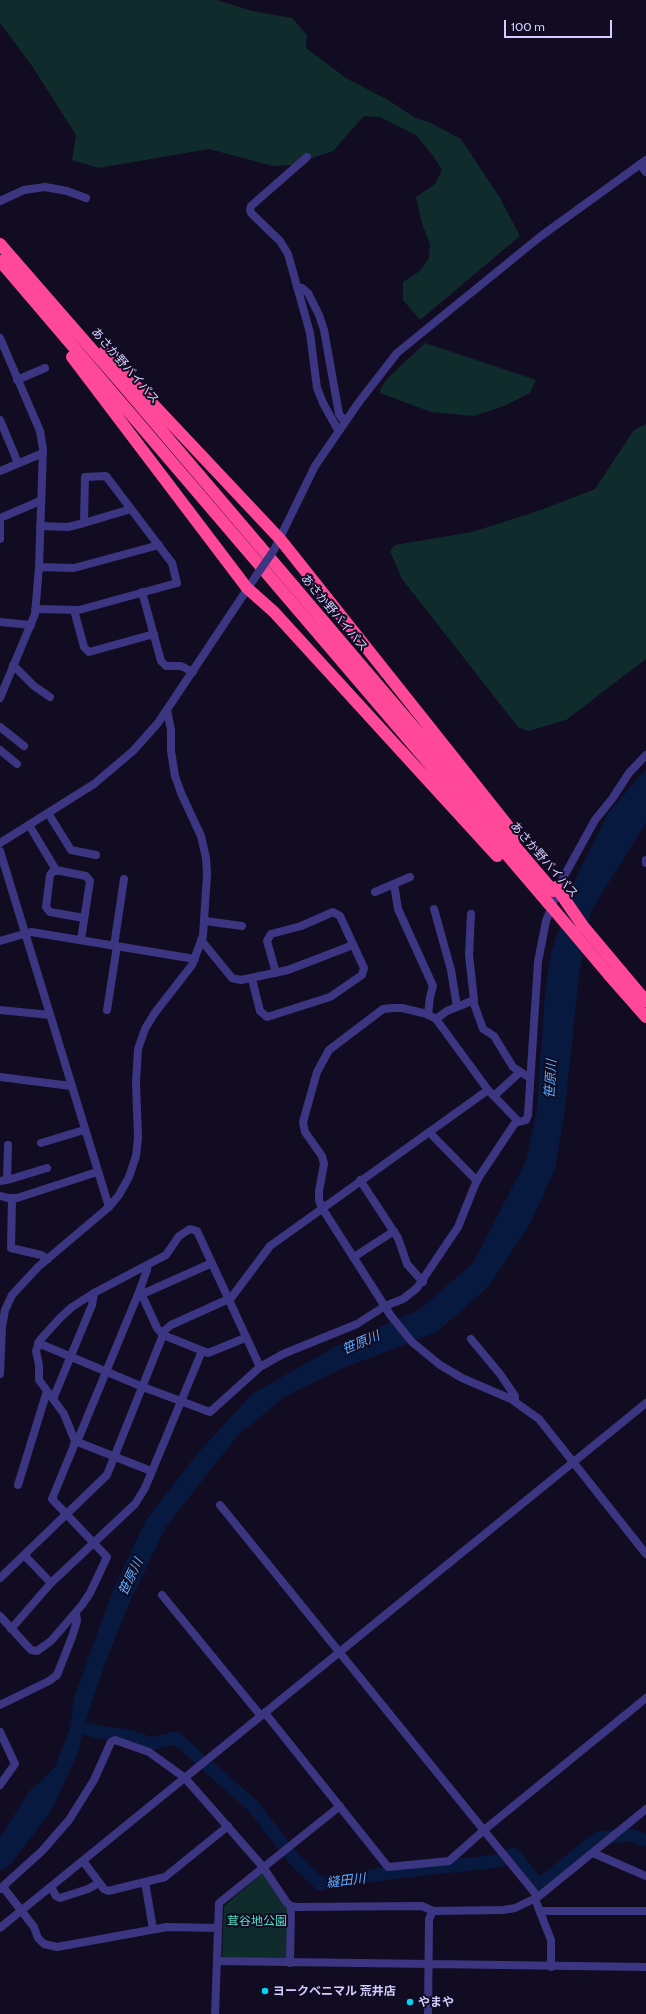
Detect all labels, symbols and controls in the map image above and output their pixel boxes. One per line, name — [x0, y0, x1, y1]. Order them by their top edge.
scale bar — [506, 12, 614, 38]
text: 100 m — [511, 19, 545, 34]
street label: あさか野バイパス — [88, 325, 162, 407]
street label: あさか野バイパス — [298, 572, 370, 654]
street label: あさか野バイパス — [507, 819, 581, 901]
water label: 笹原川 — [542, 1059, 560, 1099]
water label: 笹原川 — [340, 1328, 382, 1358]
water label: 笹原川 — [115, 1556, 147, 1598]
water label: 縫田川 — [326, 1871, 366, 1891]
park label: 茸谷地公園 — [227, 1914, 287, 1928]
place label: ヨークベニマル 荒井店 — [273, 1984, 396, 1998]
marker: ヨークベニマル 荒井店 — [260, 1986, 270, 1996]
place label: やまや — [418, 1995, 454, 2009]
marker: やまや — [405, 1997, 415, 2007]

